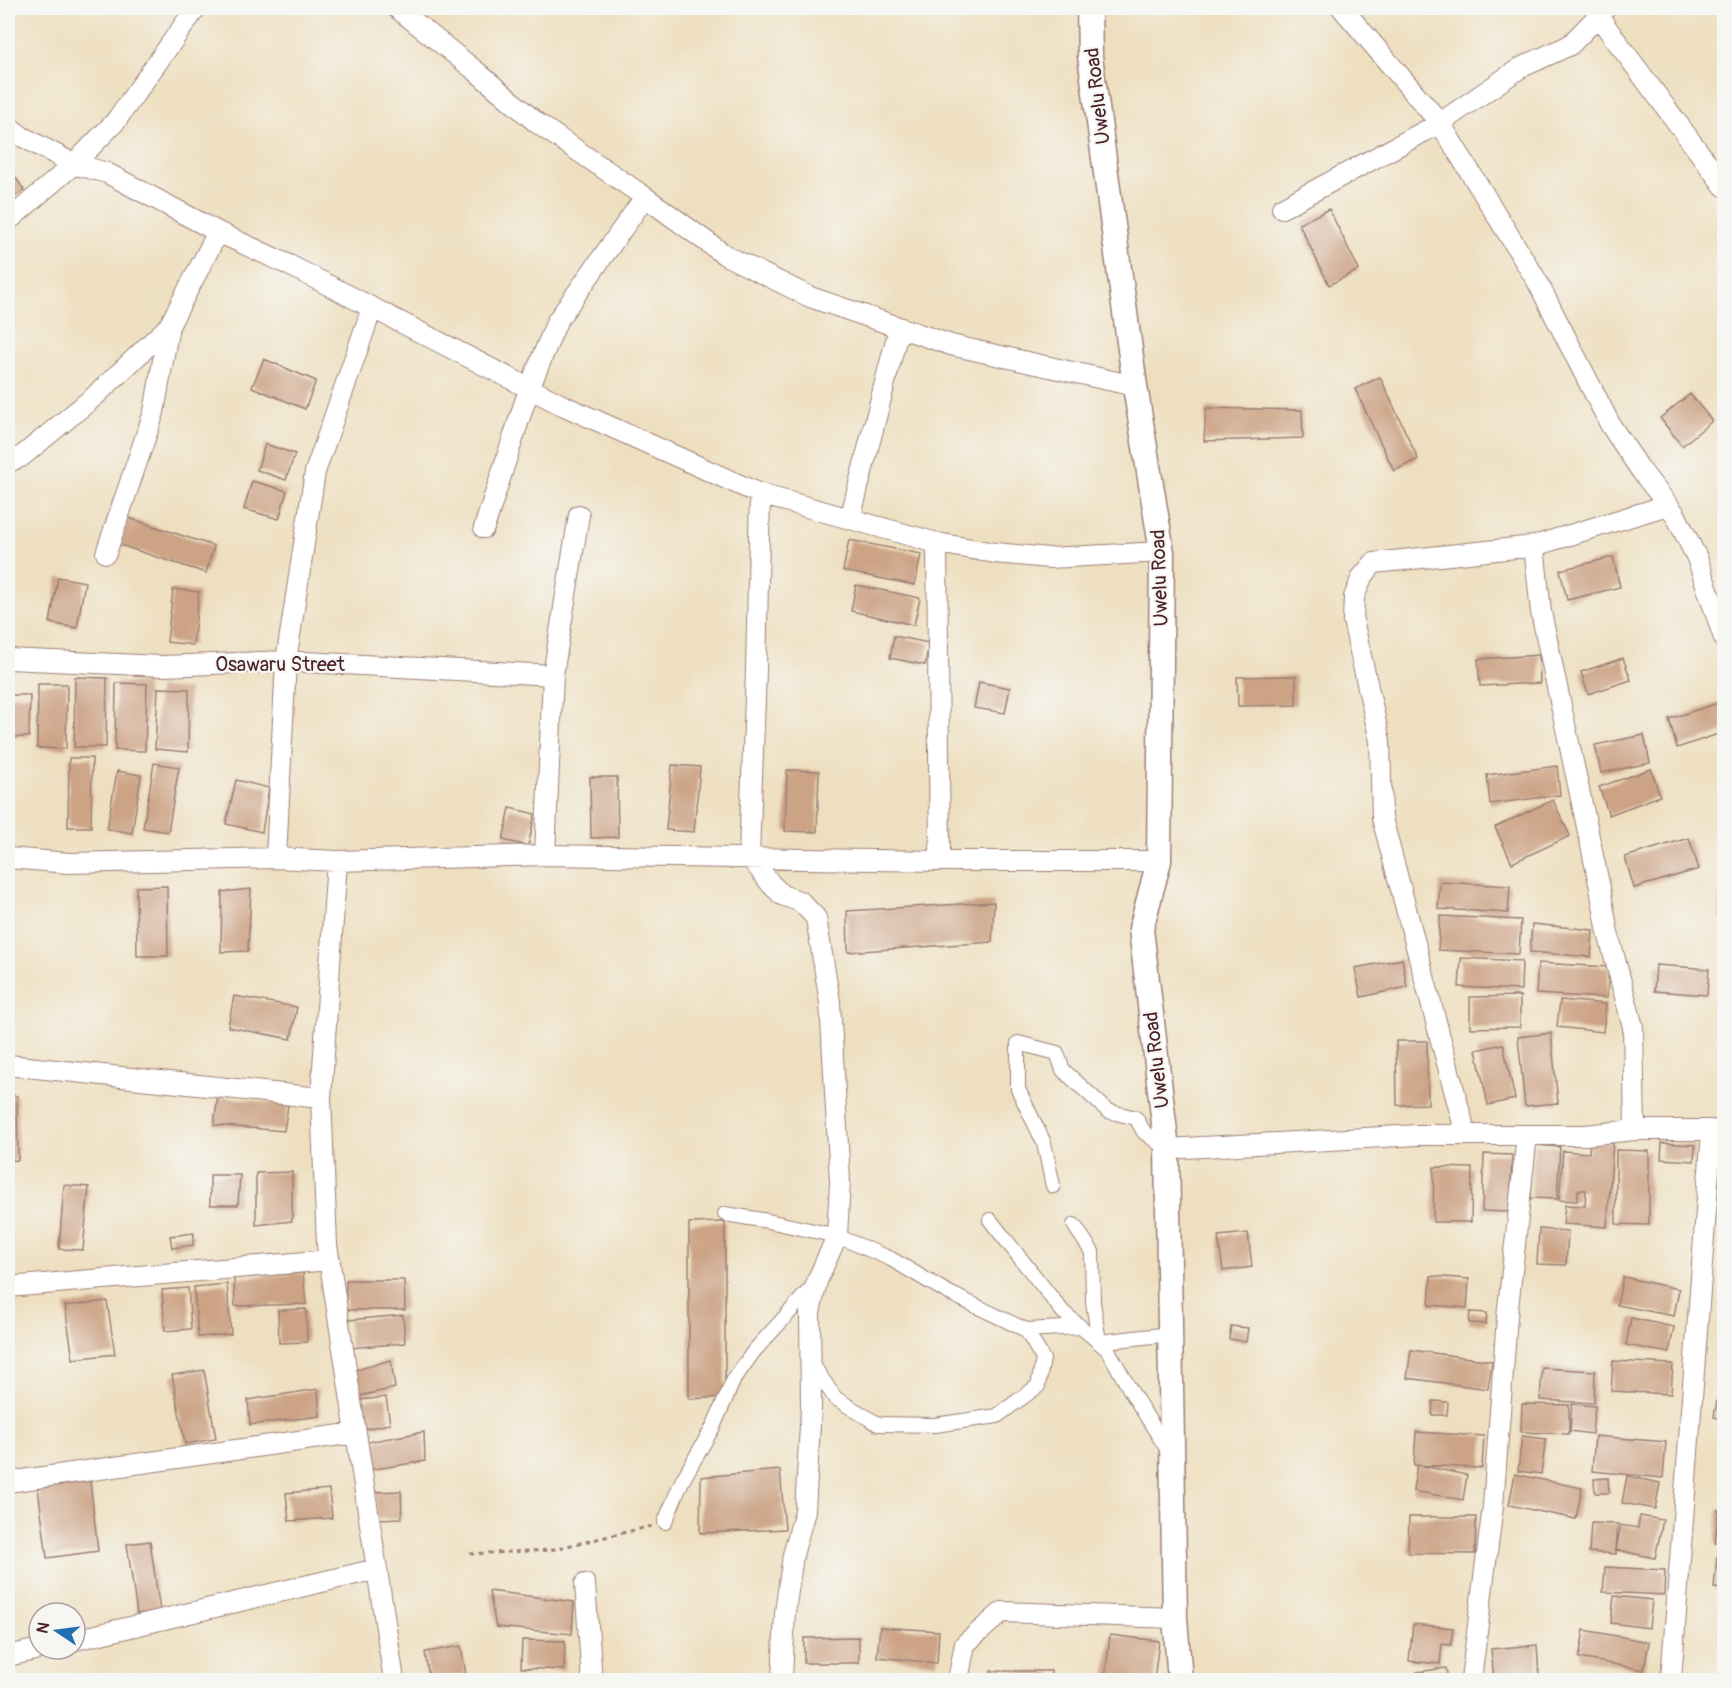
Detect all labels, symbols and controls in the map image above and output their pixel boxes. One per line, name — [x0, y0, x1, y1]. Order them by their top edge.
street label: Uwelu Road — [1079, 46, 1116, 146]
street label: Uwelu Road — [1145, 529, 1174, 627]
street label: Osawaru Street — [215, 652, 346, 677]
street label: Uwelu Road — [1138, 1010, 1175, 1110]
north arrow — [27, 1601, 87, 1661]
text: N — [32, 1620, 54, 1635]

